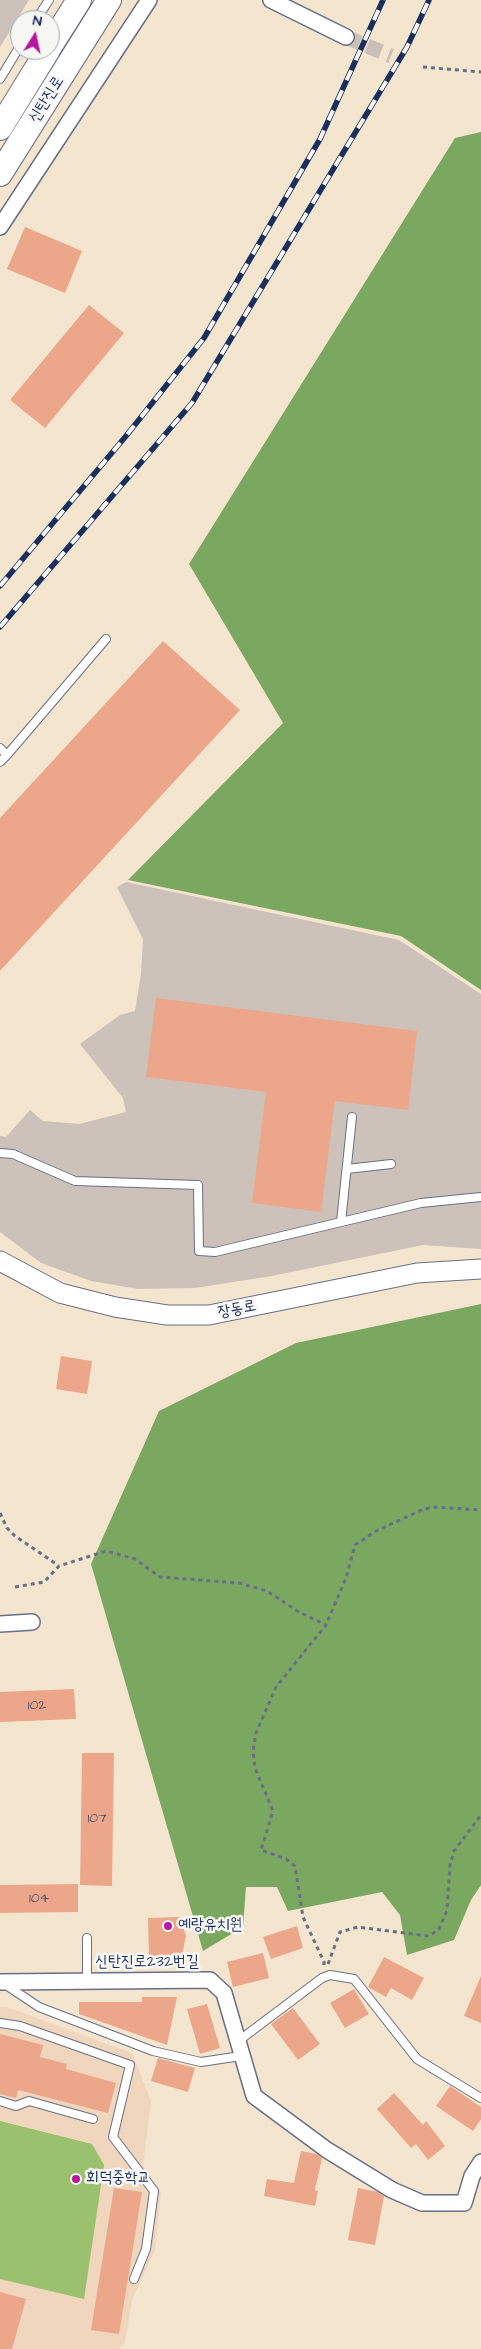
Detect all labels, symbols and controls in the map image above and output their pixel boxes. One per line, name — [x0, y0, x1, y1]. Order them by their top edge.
north arrow — [10, 10, 60, 60]
text: N — [31, 11, 43, 32]
street label: 신탄진로 — [25, 73, 69, 127]
street label: 장동로 — [216, 1297, 258, 1323]
house number: 102 — [28, 1698, 46, 1714]
house number: 107 — [87, 1811, 107, 1827]
house number: 104 — [29, 1891, 49, 1907]
place label: 예랑유치원 — [178, 1916, 242, 1936]
marker: 예랑유치원 — [162, 1920, 174, 1932]
street label: 신탄진로232번길 — [95, 1953, 199, 1973]
place label: 회덕중학교 — [86, 2169, 150, 2189]
marker: 회덕중학교 — [70, 2173, 82, 2185]

